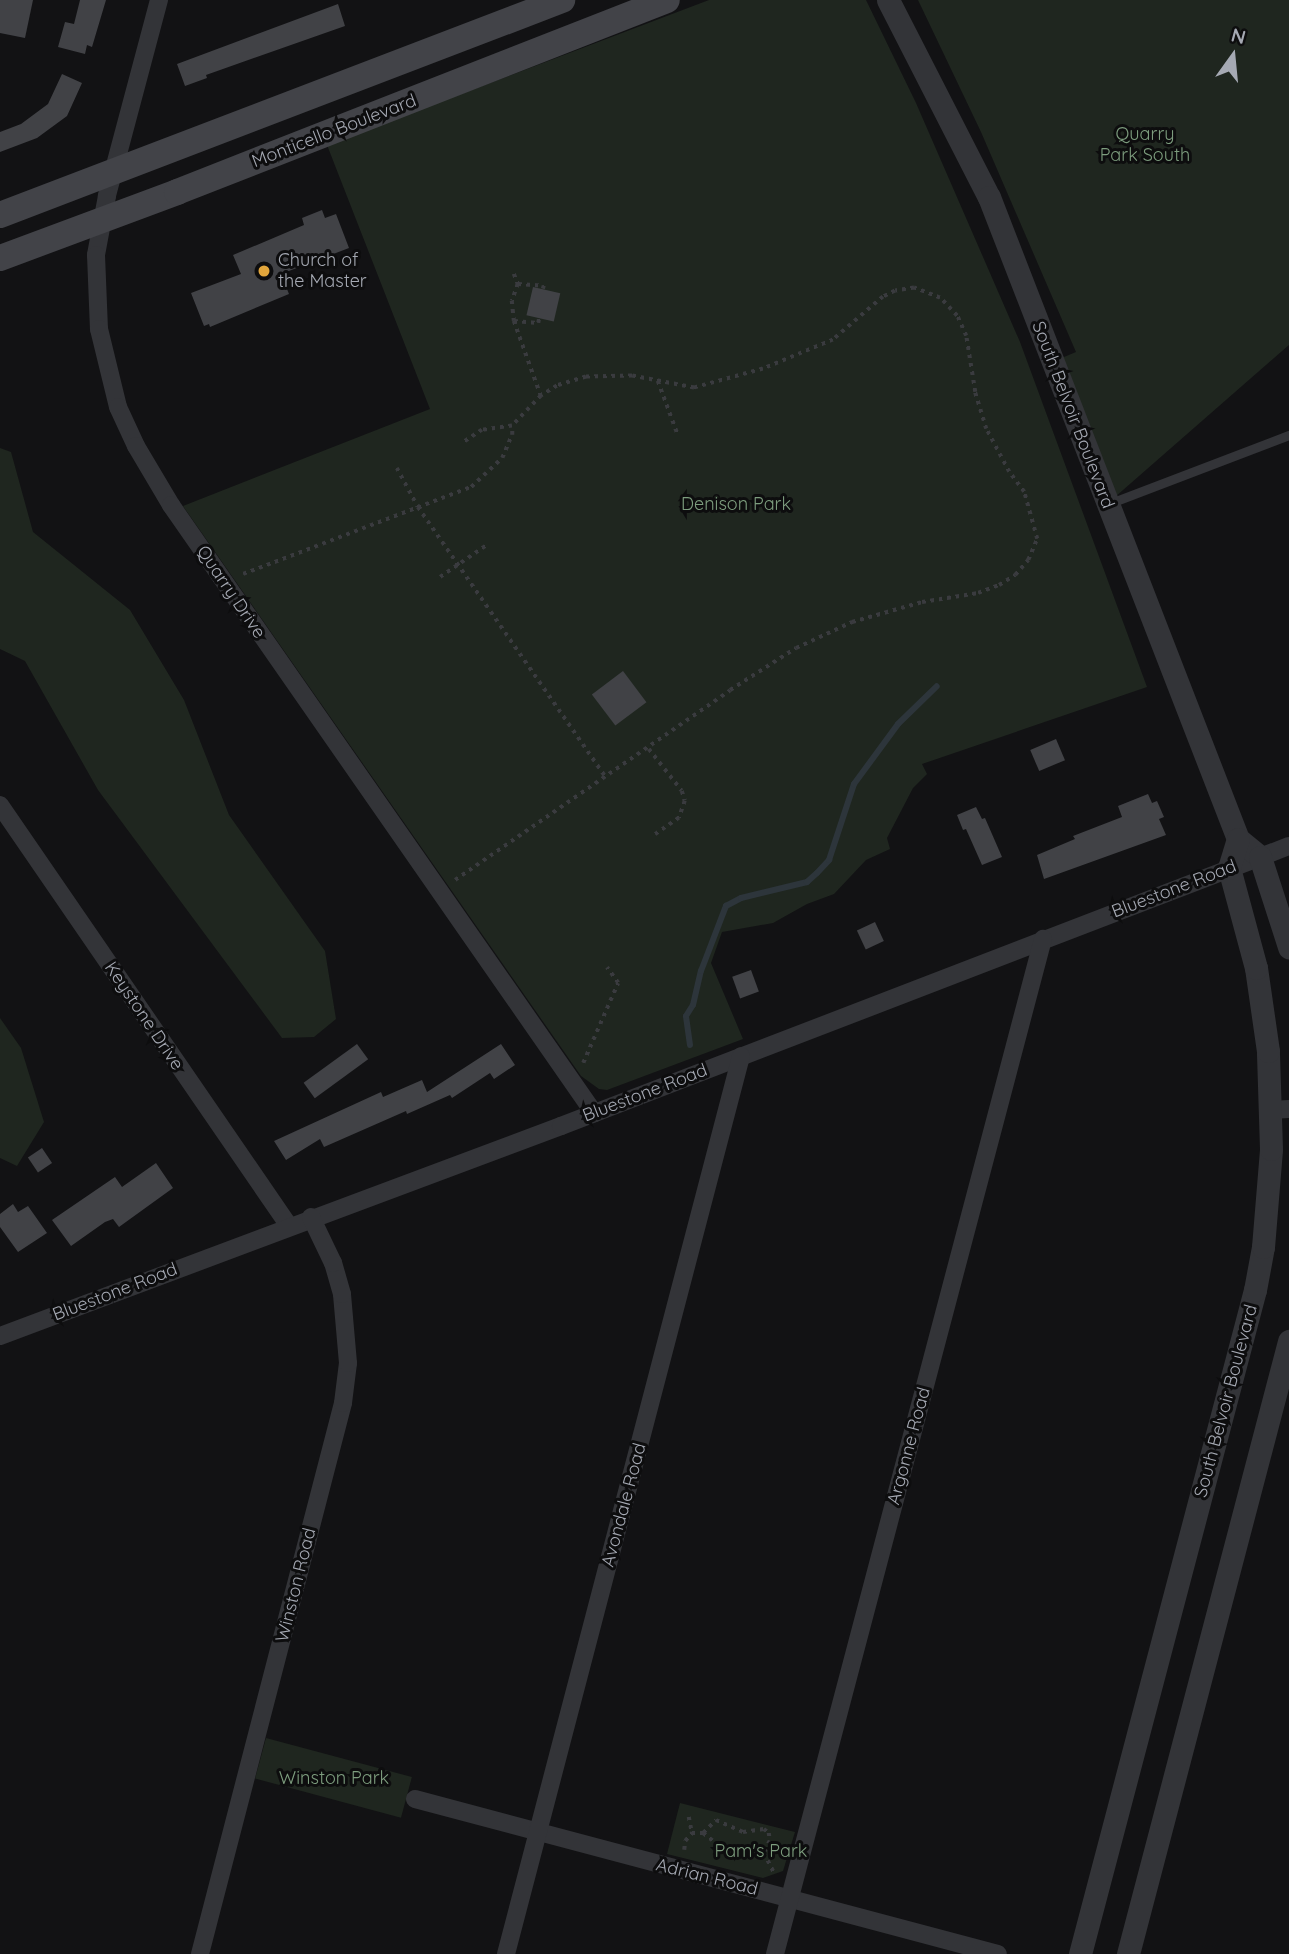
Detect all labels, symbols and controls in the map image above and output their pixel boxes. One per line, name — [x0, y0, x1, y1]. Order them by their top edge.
north arrow — [1198, 21, 1268, 91]
text: N — [1229, 22, 1248, 49]
street label: Monticello Boulevard — [249, 90, 419, 172]
park label: Quarry Park South — [1100, 124, 1190, 166]
place label: Church of the Master — [278, 250, 367, 292]
marker: Church of the Master — [256, 263, 272, 279]
street label: South Belvoir Boulevard — [1027, 318, 1119, 512]
park label: Denison Park — [681, 493, 791, 515]
street label: Quarry Drive — [192, 541, 270, 643]
street label: Bluestone Road — [1109, 855, 1239, 923]
street label: Keystone Drive — [100, 958, 188, 1074]
street label: Bluestone Road — [580, 1059, 710, 1127]
street label: Bluestone Road — [50, 1258, 180, 1326]
street label: South Belvoir Boulevard — [1190, 1302, 1262, 1500]
street label: Argonne Road — [883, 1385, 935, 1507]
street label: Avondale Road — [597, 1441, 651, 1569]
street label: Winston Road — [271, 1526, 321, 1644]
park label: Winston Park — [279, 1767, 389, 1789]
park label: Pam's Park — [715, 1840, 807, 1862]
street label: Adrian Road — [654, 1854, 760, 1900]

